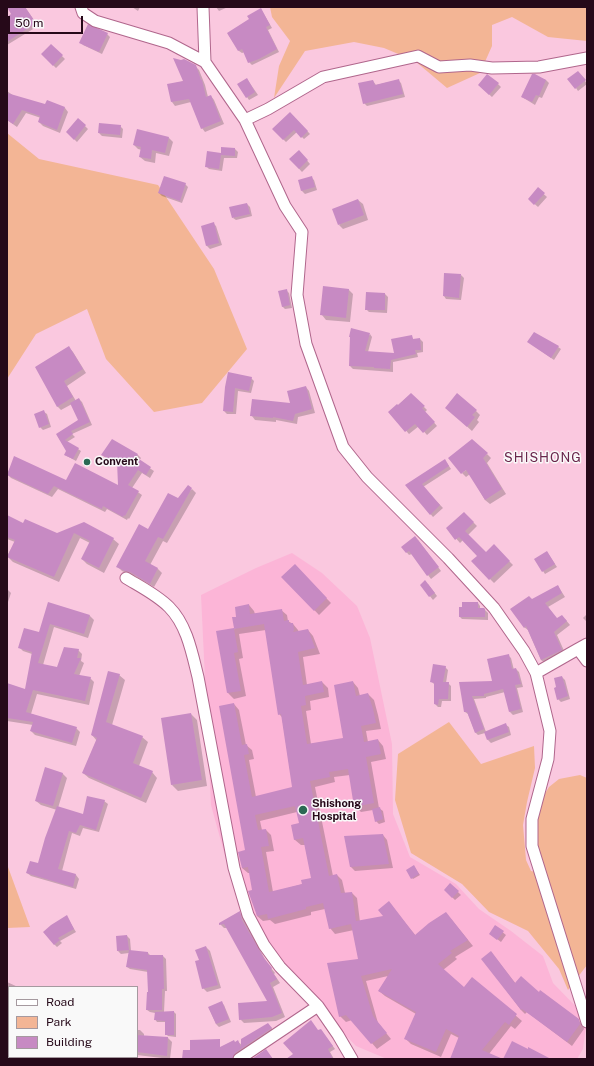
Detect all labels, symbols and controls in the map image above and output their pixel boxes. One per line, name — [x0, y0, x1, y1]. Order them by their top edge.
scale bar — [10, 8, 85, 34]
text: 50 m — [15, 16, 43, 30]
district label: SHISHONG — [504, 450, 582, 466]
place label: Convent — [95, 455, 138, 469]
marker: Convent — [82, 457, 92, 467]
place label: Shishong Hospital — [312, 797, 361, 823]
marker: Shishong Hospital — [297, 804, 309, 816]
legend — [8, 986, 138, 1058]
text: Road — [46, 995, 74, 1009]
text: Park — [46, 1015, 72, 1029]
text: Building — [46, 1035, 92, 1049]

